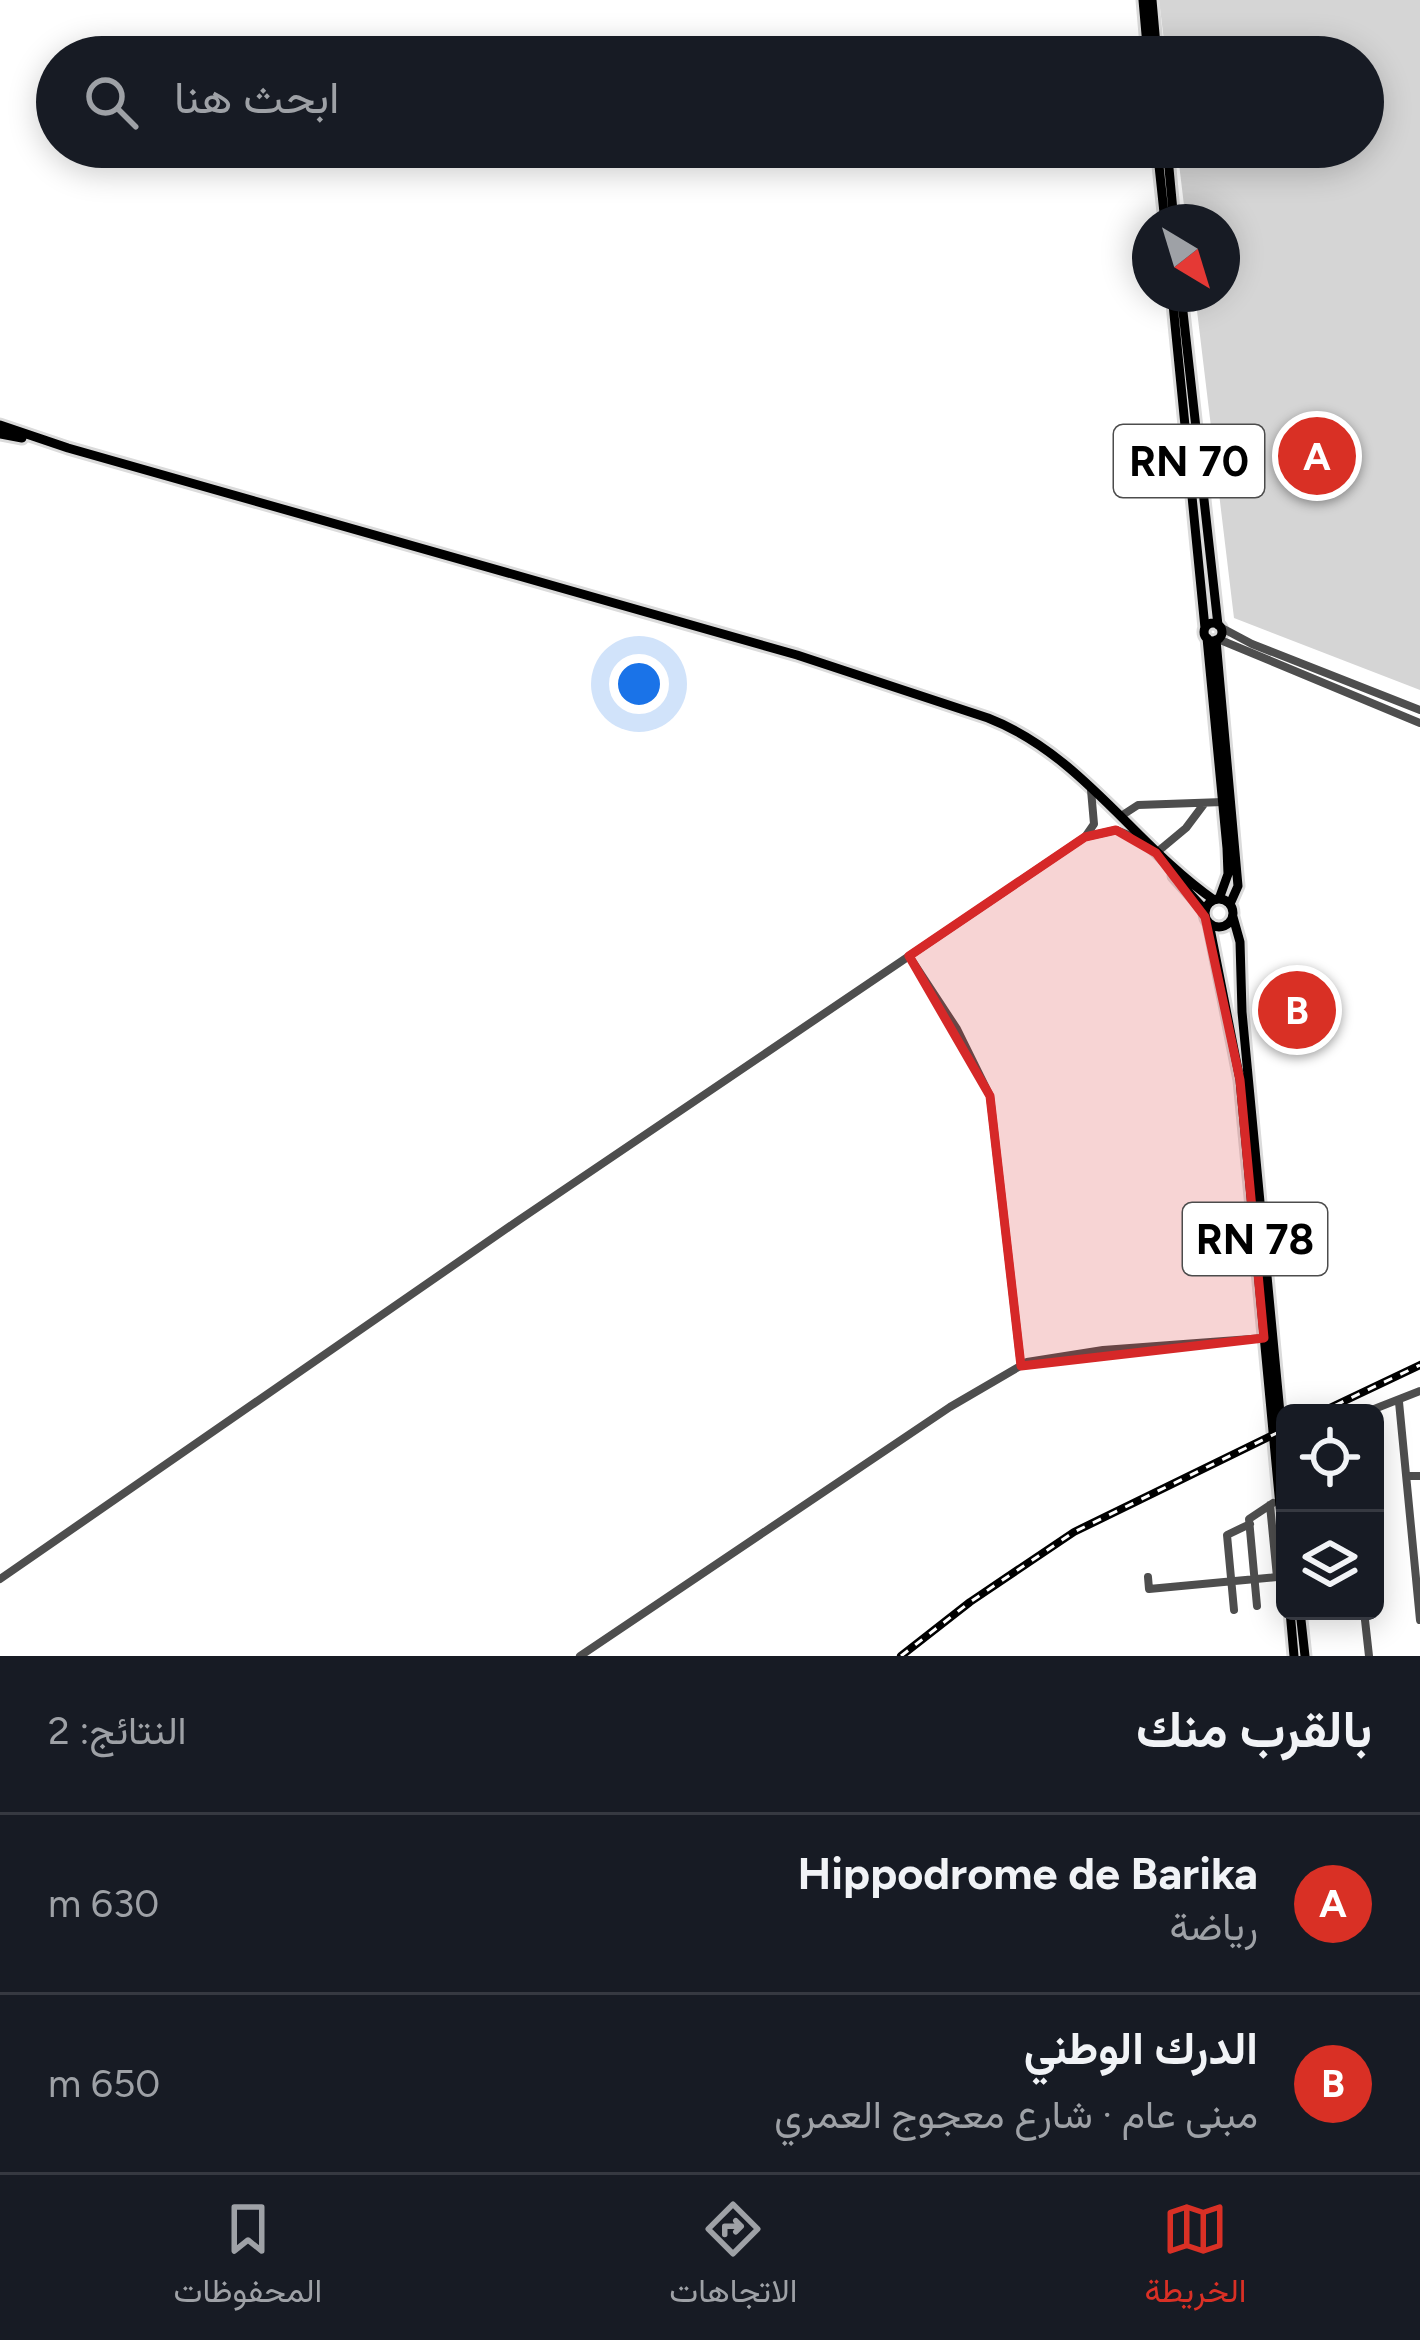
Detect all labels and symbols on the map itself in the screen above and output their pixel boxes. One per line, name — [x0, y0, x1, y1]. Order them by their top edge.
north arrow — [1132, 204, 1240, 312]
pin: A — [1278, 411, 1356, 501]
road number: RN 70 — [1114, 425, 1264, 497]
your location — [609, 654, 669, 714]
pin: B — [1258, 965, 1336, 1055]
road number: RN 78 — [1183, 1203, 1327, 1275]

